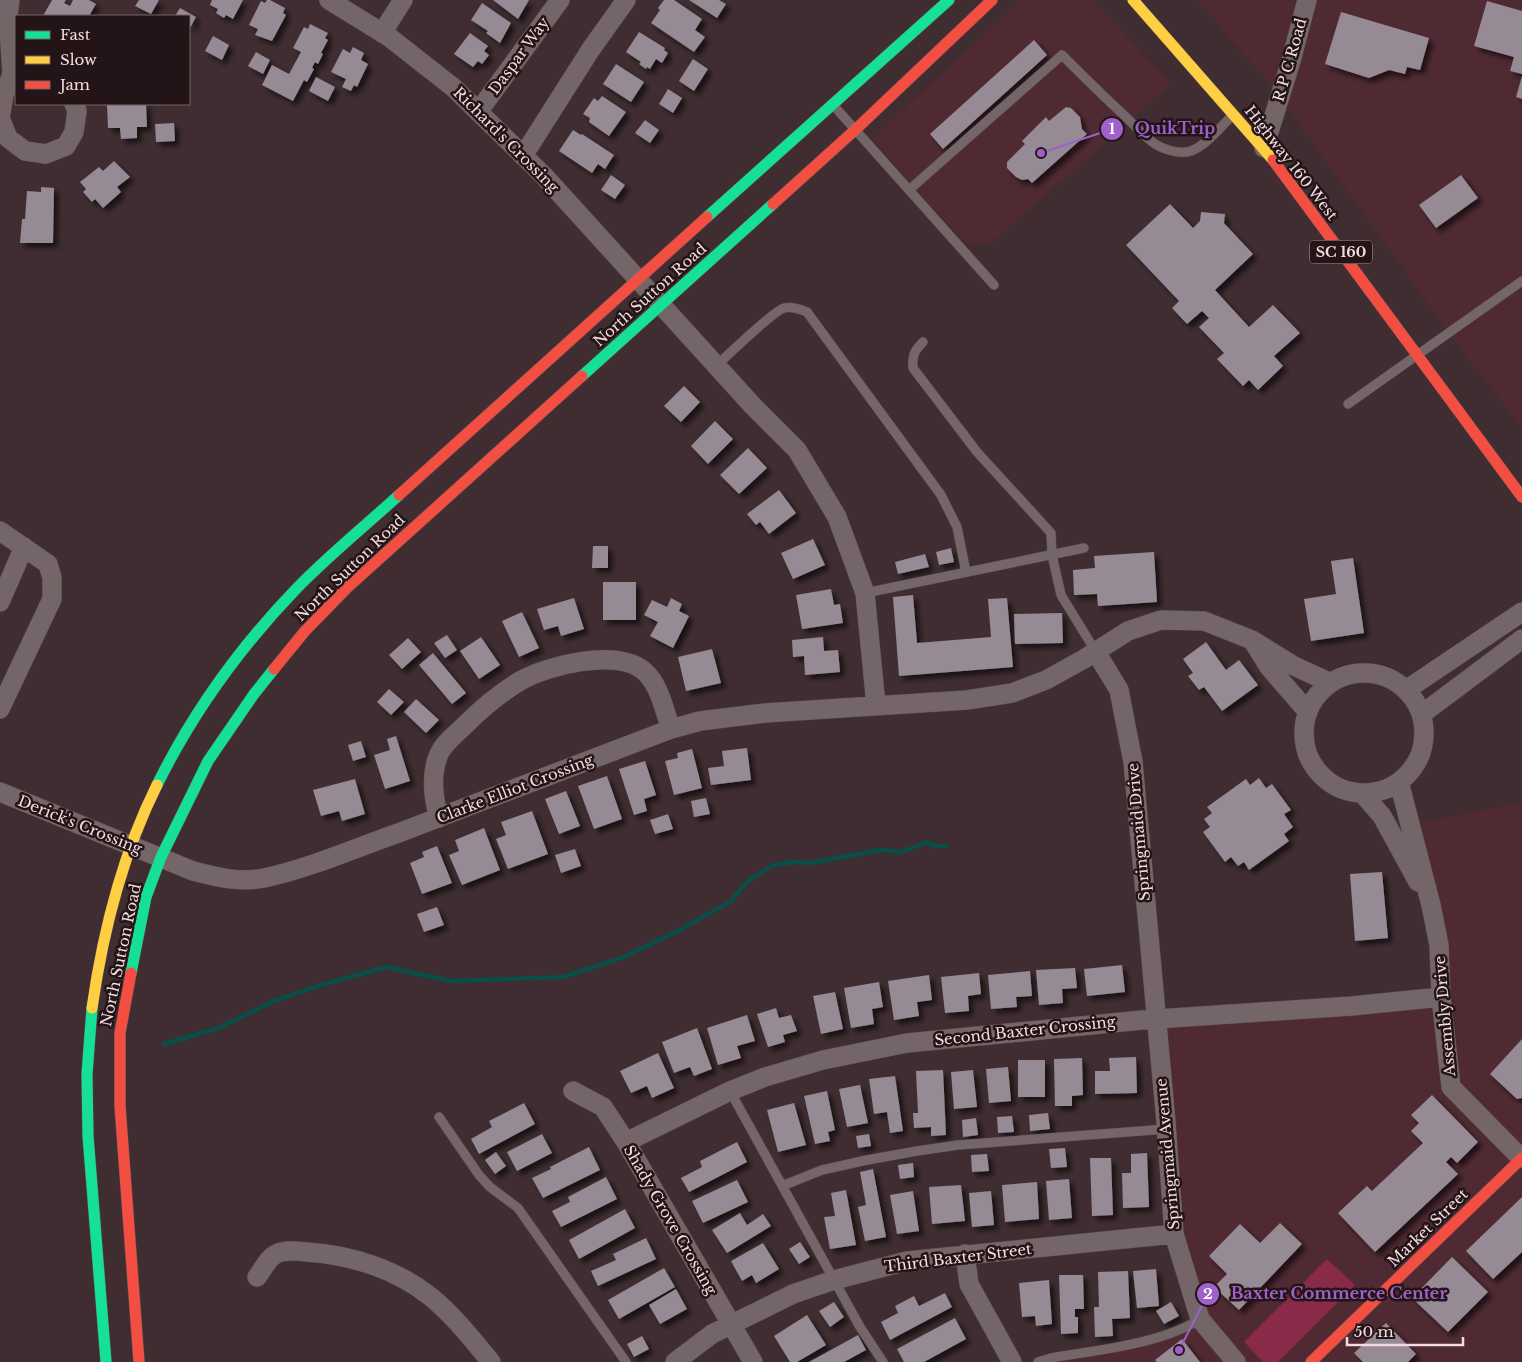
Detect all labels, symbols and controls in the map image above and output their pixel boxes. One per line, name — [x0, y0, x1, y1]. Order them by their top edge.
street label: Daspar Way — [484, 13, 553, 98]
legend — [15, 15, 190, 105]
street label: R P C Road — [1269, 16, 1311, 104]
text: Fast — [60, 25, 91, 44]
text: Slow — [60, 50, 97, 69]
text: Jam — [58, 75, 90, 94]
street label: Richard's Crossing — [450, 83, 564, 197]
street label: Highway 160 West — [1241, 102, 1342, 224]
callout: QuikTrip — [1100, 113, 1225, 144]
text: QuikTrip — [1135, 118, 1215, 138]
text: 1 — [1109, 119, 1116, 138]
street label: North Sutton Road — [589, 239, 710, 350]
road number: SC 160 — [1310, 240, 1372, 264]
street label: North Sutton Road — [291, 510, 409, 625]
street label: Clarke Elliot Crossing — [434, 749, 597, 827]
street label: Springmaid Drive — [1123, 762, 1154, 902]
street label: Derick's Crossing — [15, 791, 146, 858]
street label: North Sutton Road — [96, 882, 145, 1028]
street label: Assembly Drive — [1430, 955, 1459, 1078]
street label: Second Baxter Crossing — [933, 1011, 1117, 1049]
street label: Springmaid Avenue — [1151, 1078, 1184, 1231]
street label: Shady Grove Crossing — [620, 1141, 722, 1299]
street label: Market Street — [1384, 1184, 1472, 1271]
street label: Third Baxter Street — [883, 1239, 1033, 1276]
callout: Baxter Commerce Center — [1195, 1278, 1457, 1309]
text: Baxter Commerce Center — [1231, 1283, 1447, 1303]
text: 2 — [1203, 1284, 1213, 1303]
scale bar — [1347, 1314, 1463, 1346]
text: 50 m — [1354, 1322, 1394, 1341]

